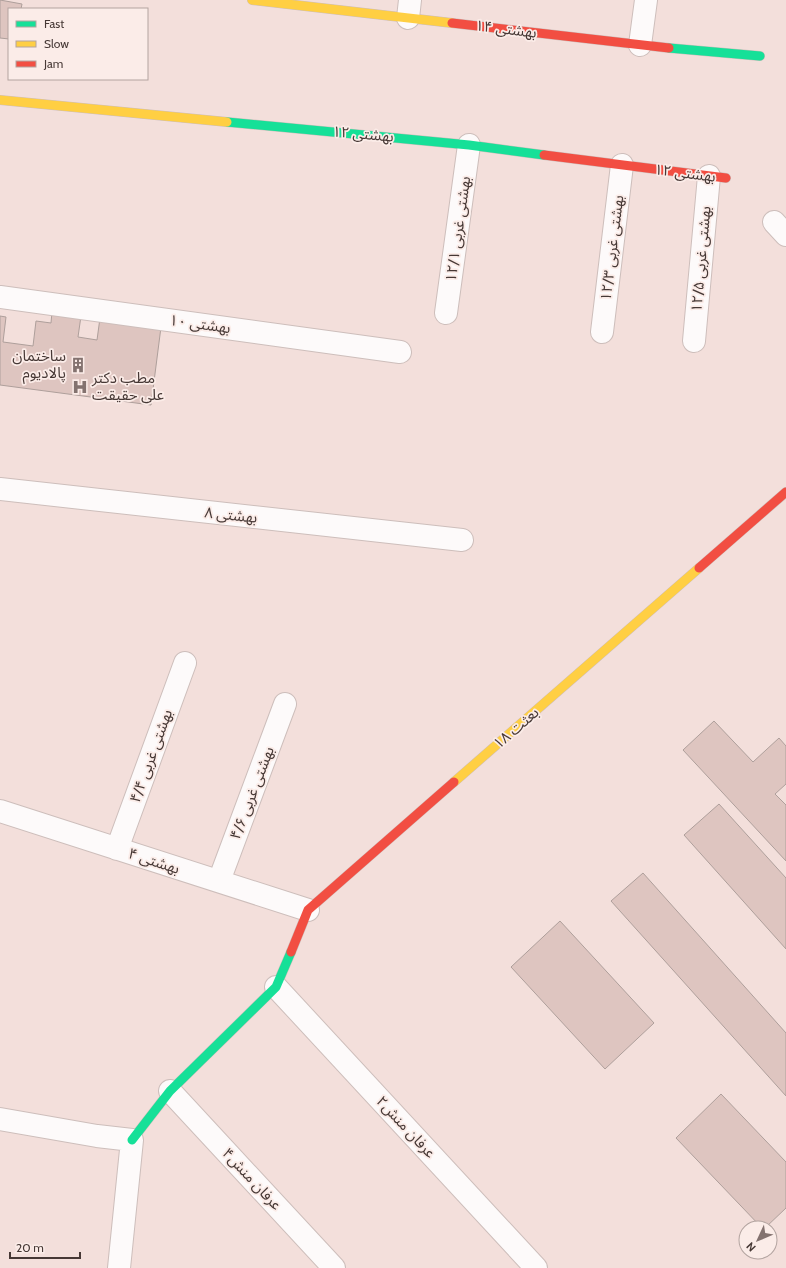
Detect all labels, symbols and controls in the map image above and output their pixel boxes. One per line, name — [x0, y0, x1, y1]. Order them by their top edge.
legend — [8, 8, 148, 80]
text: Fast — [44, 16, 64, 31]
street label: ۱۴ بهشتی — [474, 16, 538, 42]
text: Slow — [44, 36, 69, 51]
text: Jam — [43, 56, 63, 71]
street label: ۱۲ بهشتی — [332, 122, 394, 146]
street label: ۱۲ بهشتی — [653, 160, 717, 186]
street label: ۱۲/۱ بهشتی غربی — [442, 175, 474, 283]
street label: ۱۲/۳ بهشتی غربی — [597, 194, 627, 302]
street label: ۱۲/۵ بهشتی غربی — [687, 205, 715, 313]
street label: ۱۰ بهشتی — [168, 311, 232, 337]
place label: ساختمان پالادیوم — [12, 347, 66, 384]
building icon: ساختمان پالادیوم — [69, 356, 87, 374]
place label: مطب دکتر علی حقیقت — [91, 369, 165, 404]
hospital icon: مطب دکتر علی حقیقت — [71, 378, 89, 396]
street label: ۸ بهشتی — [204, 503, 258, 527]
street label: بعثت ۱۸ — [490, 703, 542, 753]
street label: ۴/۴ بهشتی غربی — [126, 707, 176, 805]
street label: ۴/۶ بهشتی غربی — [226, 744, 278, 842]
street label: ۴ بهشتی — [126, 844, 182, 878]
street label: عرفان منش۲ — [373, 1092, 440, 1162]
street label: عرفان منش۴ — [219, 1144, 286, 1214]
north arrow — [738, 1220, 778, 1260]
scale bar — [10, 1234, 80, 1260]
text: N — [743, 1239, 759, 1255]
text: 20 m — [16, 1240, 44, 1255]

